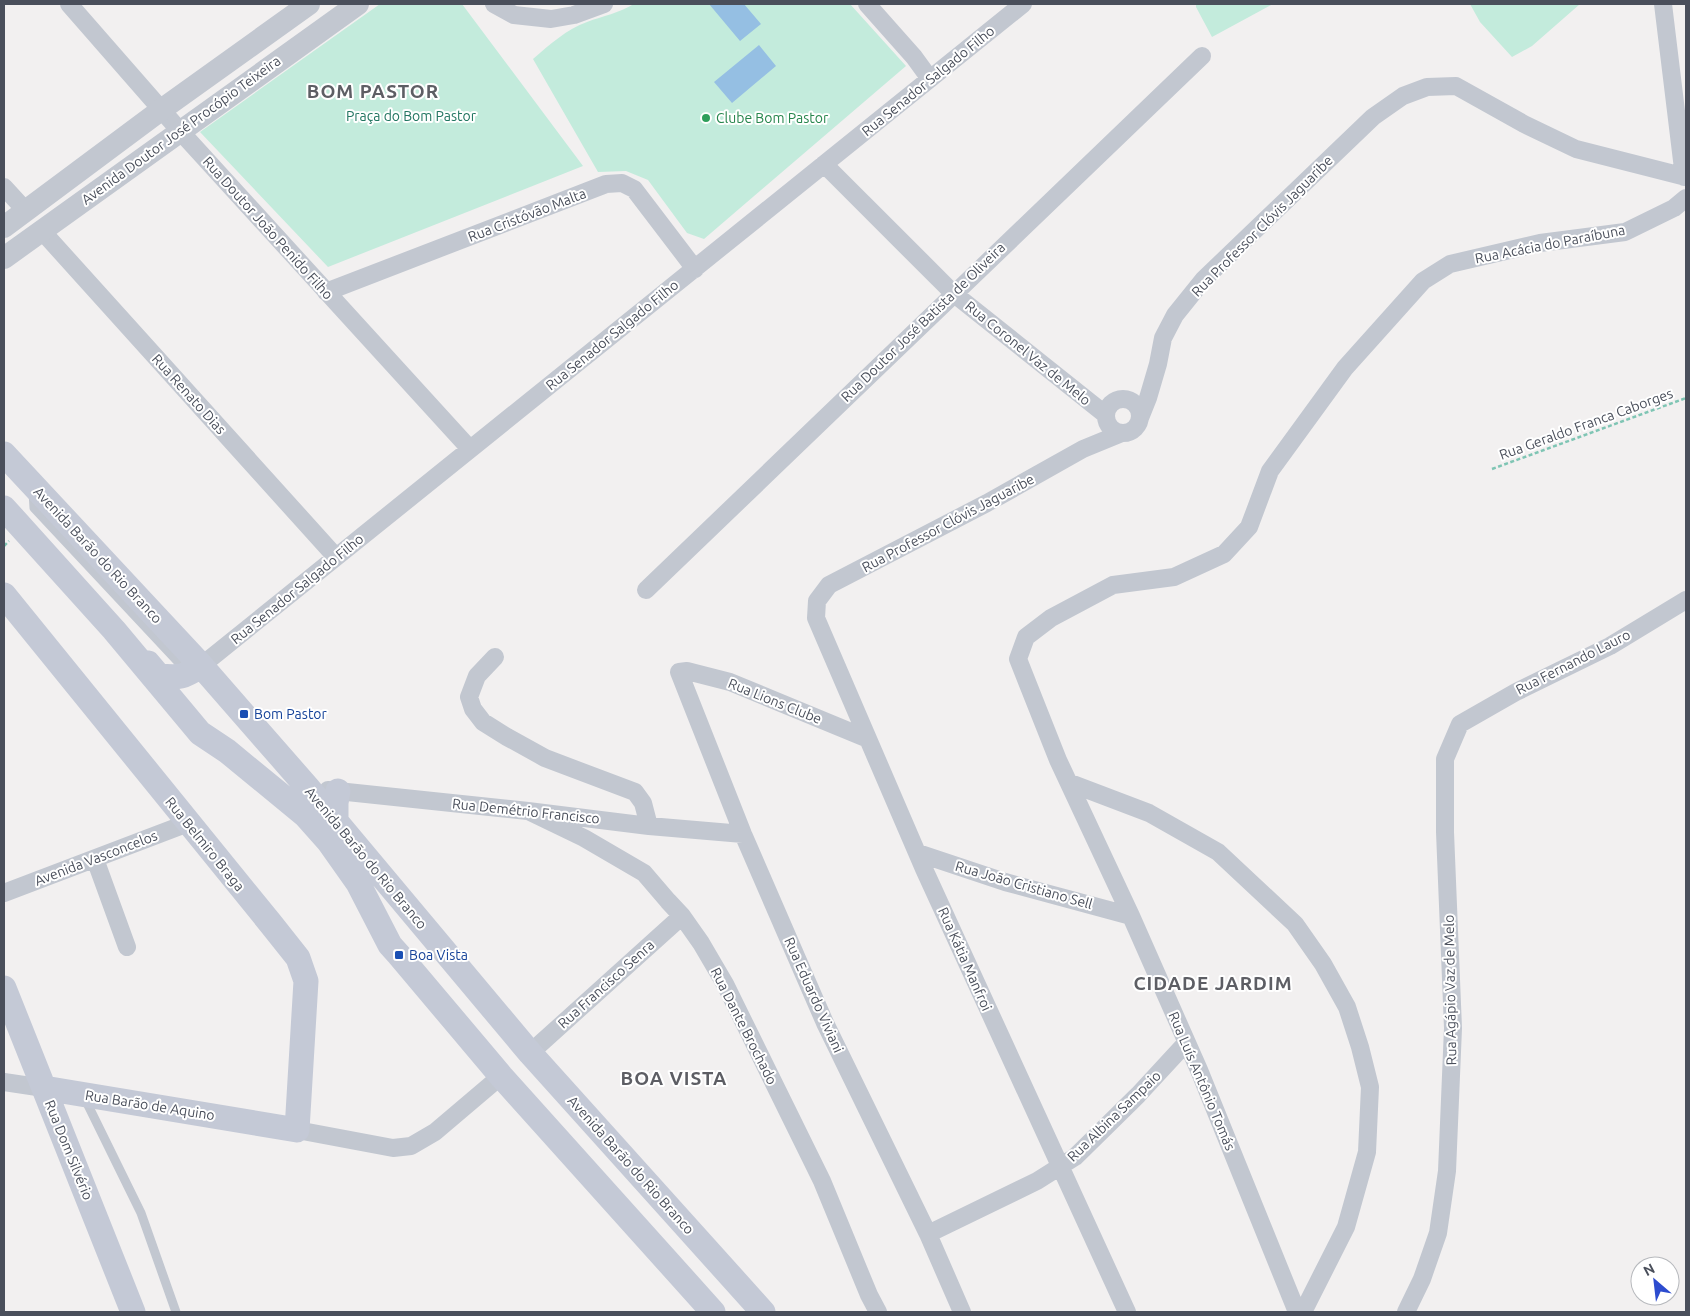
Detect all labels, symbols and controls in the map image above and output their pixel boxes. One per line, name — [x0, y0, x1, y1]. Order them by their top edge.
street label: Rua Senador Salgado Filho — [858, 23, 998, 139]
street label: Avenida Doutor José Procópio Teixeira — [78, 52, 284, 208]
district label: BOM PASTOR — [307, 80, 439, 102]
park label: Praça do Bom Pastor — [346, 108, 477, 124]
place label: Clube Bom Pastor — [716, 110, 829, 126]
marker: Clube Bom Pastor — [700, 112, 712, 124]
street label: Rua Professor Clóvis Jaguaribe — [1188, 152, 1336, 300]
street label: Rua Doutor João Penido Filho — [200, 153, 336, 303]
street label: Rua Cristóvão Malta — [466, 185, 588, 245]
street label: Rua Acácia do Paraíbuna — [1474, 222, 1626, 266]
street label: Rua Doutor José Batista de Oliveira — [838, 239, 1008, 405]
street label: Rua Senador Salgado Filho — [542, 277, 682, 393]
street label: Rua Coronel Vaz de Melo — [962, 298, 1094, 408]
street label: Rua Renato Dias — [149, 351, 229, 437]
street label: Rua Geraldo Franca Caborges — [1497, 385, 1675, 463]
street label: Rua Professor Clóvis Jaguaribe — [859, 471, 1037, 575]
street label: Avenida Barão do Rio Branco — [31, 484, 165, 626]
street label: Rua Senador Salgado Filho — [227, 531, 367, 647]
street label: Rua Fernando Lauro — [1513, 626, 1633, 698]
street label: Rua Lions Clube — [726, 675, 824, 727]
place label: Bom Pastor — [254, 706, 328, 722]
marker: Bom Pastor — [238, 708, 250, 720]
street label: Avenida Barão do Rio Branco — [302, 784, 430, 932]
street label: Rua Belmiro Braga — [162, 794, 248, 894]
street label: Rua Demétrio Francisco — [451, 795, 601, 827]
street label: Avenida Vasconcelos — [32, 827, 160, 889]
street label: Rua João Cristiano Sell — [954, 858, 1095, 912]
street label: Rua Kátia Manfroi — [935, 905, 995, 1013]
street label: Rua Agápio Vaz de Melo — [1441, 914, 1459, 1066]
street label: Rua Eduardo Viviani — [781, 935, 847, 1055]
street label: Rua Francisco Senra — [555, 937, 657, 1031]
place label: Boa Vista — [409, 947, 468, 963]
marker: Boa Vista — [393, 949, 405, 961]
street label: Rua Dante Brochado — [708, 965, 780, 1087]
district label: CIDADE JARDIM — [1133, 972, 1293, 994]
street label: Rua Luís Antônio Tomás — [1165, 1009, 1239, 1153]
district label: BOA VISTA — [621, 1067, 727, 1089]
street label: Rua Albina Sampaio — [1064, 1067, 1164, 1165]
street label: Rua Barão de Aquino — [84, 1087, 216, 1123]
street label: Avenida Barão do Rio Branco — [565, 1093, 697, 1237]
street label: Rua Dom Silvério — [42, 1098, 96, 1202]
north arrow — [1630, 1256, 1680, 1306]
text: N — [1641, 1260, 1657, 1279]

